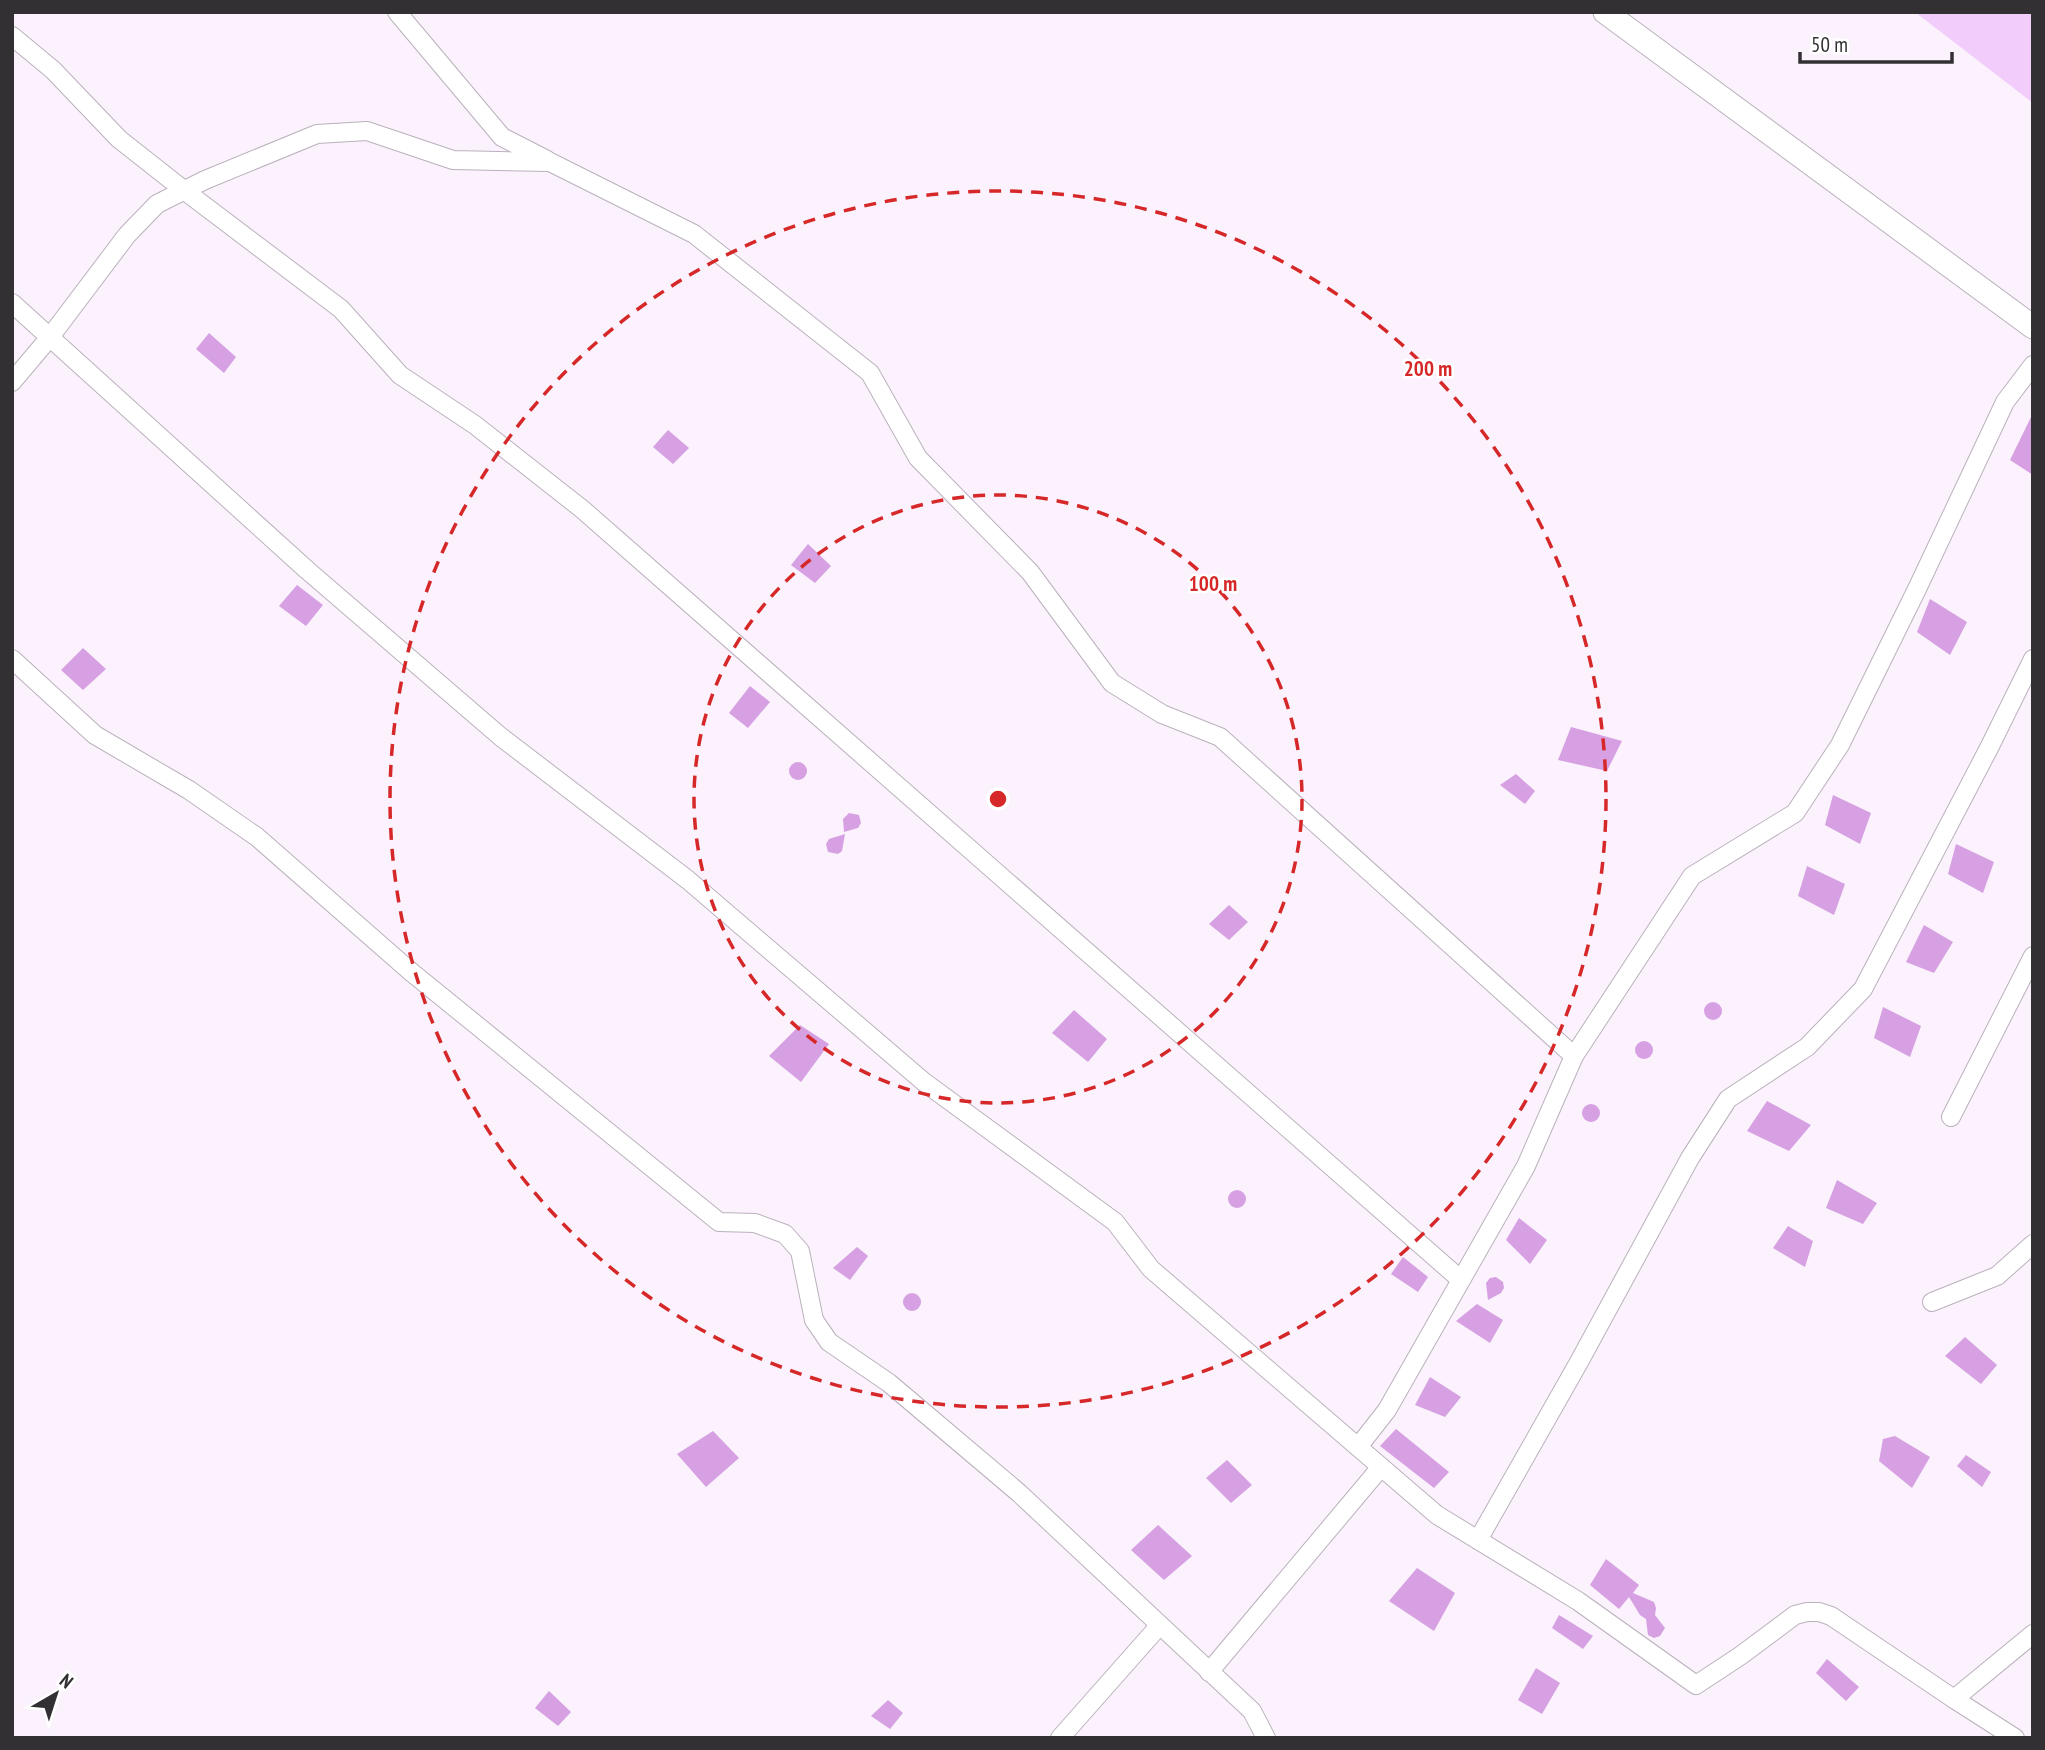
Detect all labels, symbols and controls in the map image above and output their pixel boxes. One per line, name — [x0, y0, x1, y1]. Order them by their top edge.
scale bar — [1800, 21, 1952, 65]
text: 50 m — [1811, 31, 1848, 58]
text: 200 m — [1404, 355, 1452, 382]
text: 100 m — [1189, 570, 1237, 597]
centre of rings — [986, 787, 1010, 811]
north arrow — [21, 1659, 91, 1729]
text: N — [55, 1668, 78, 1693]

